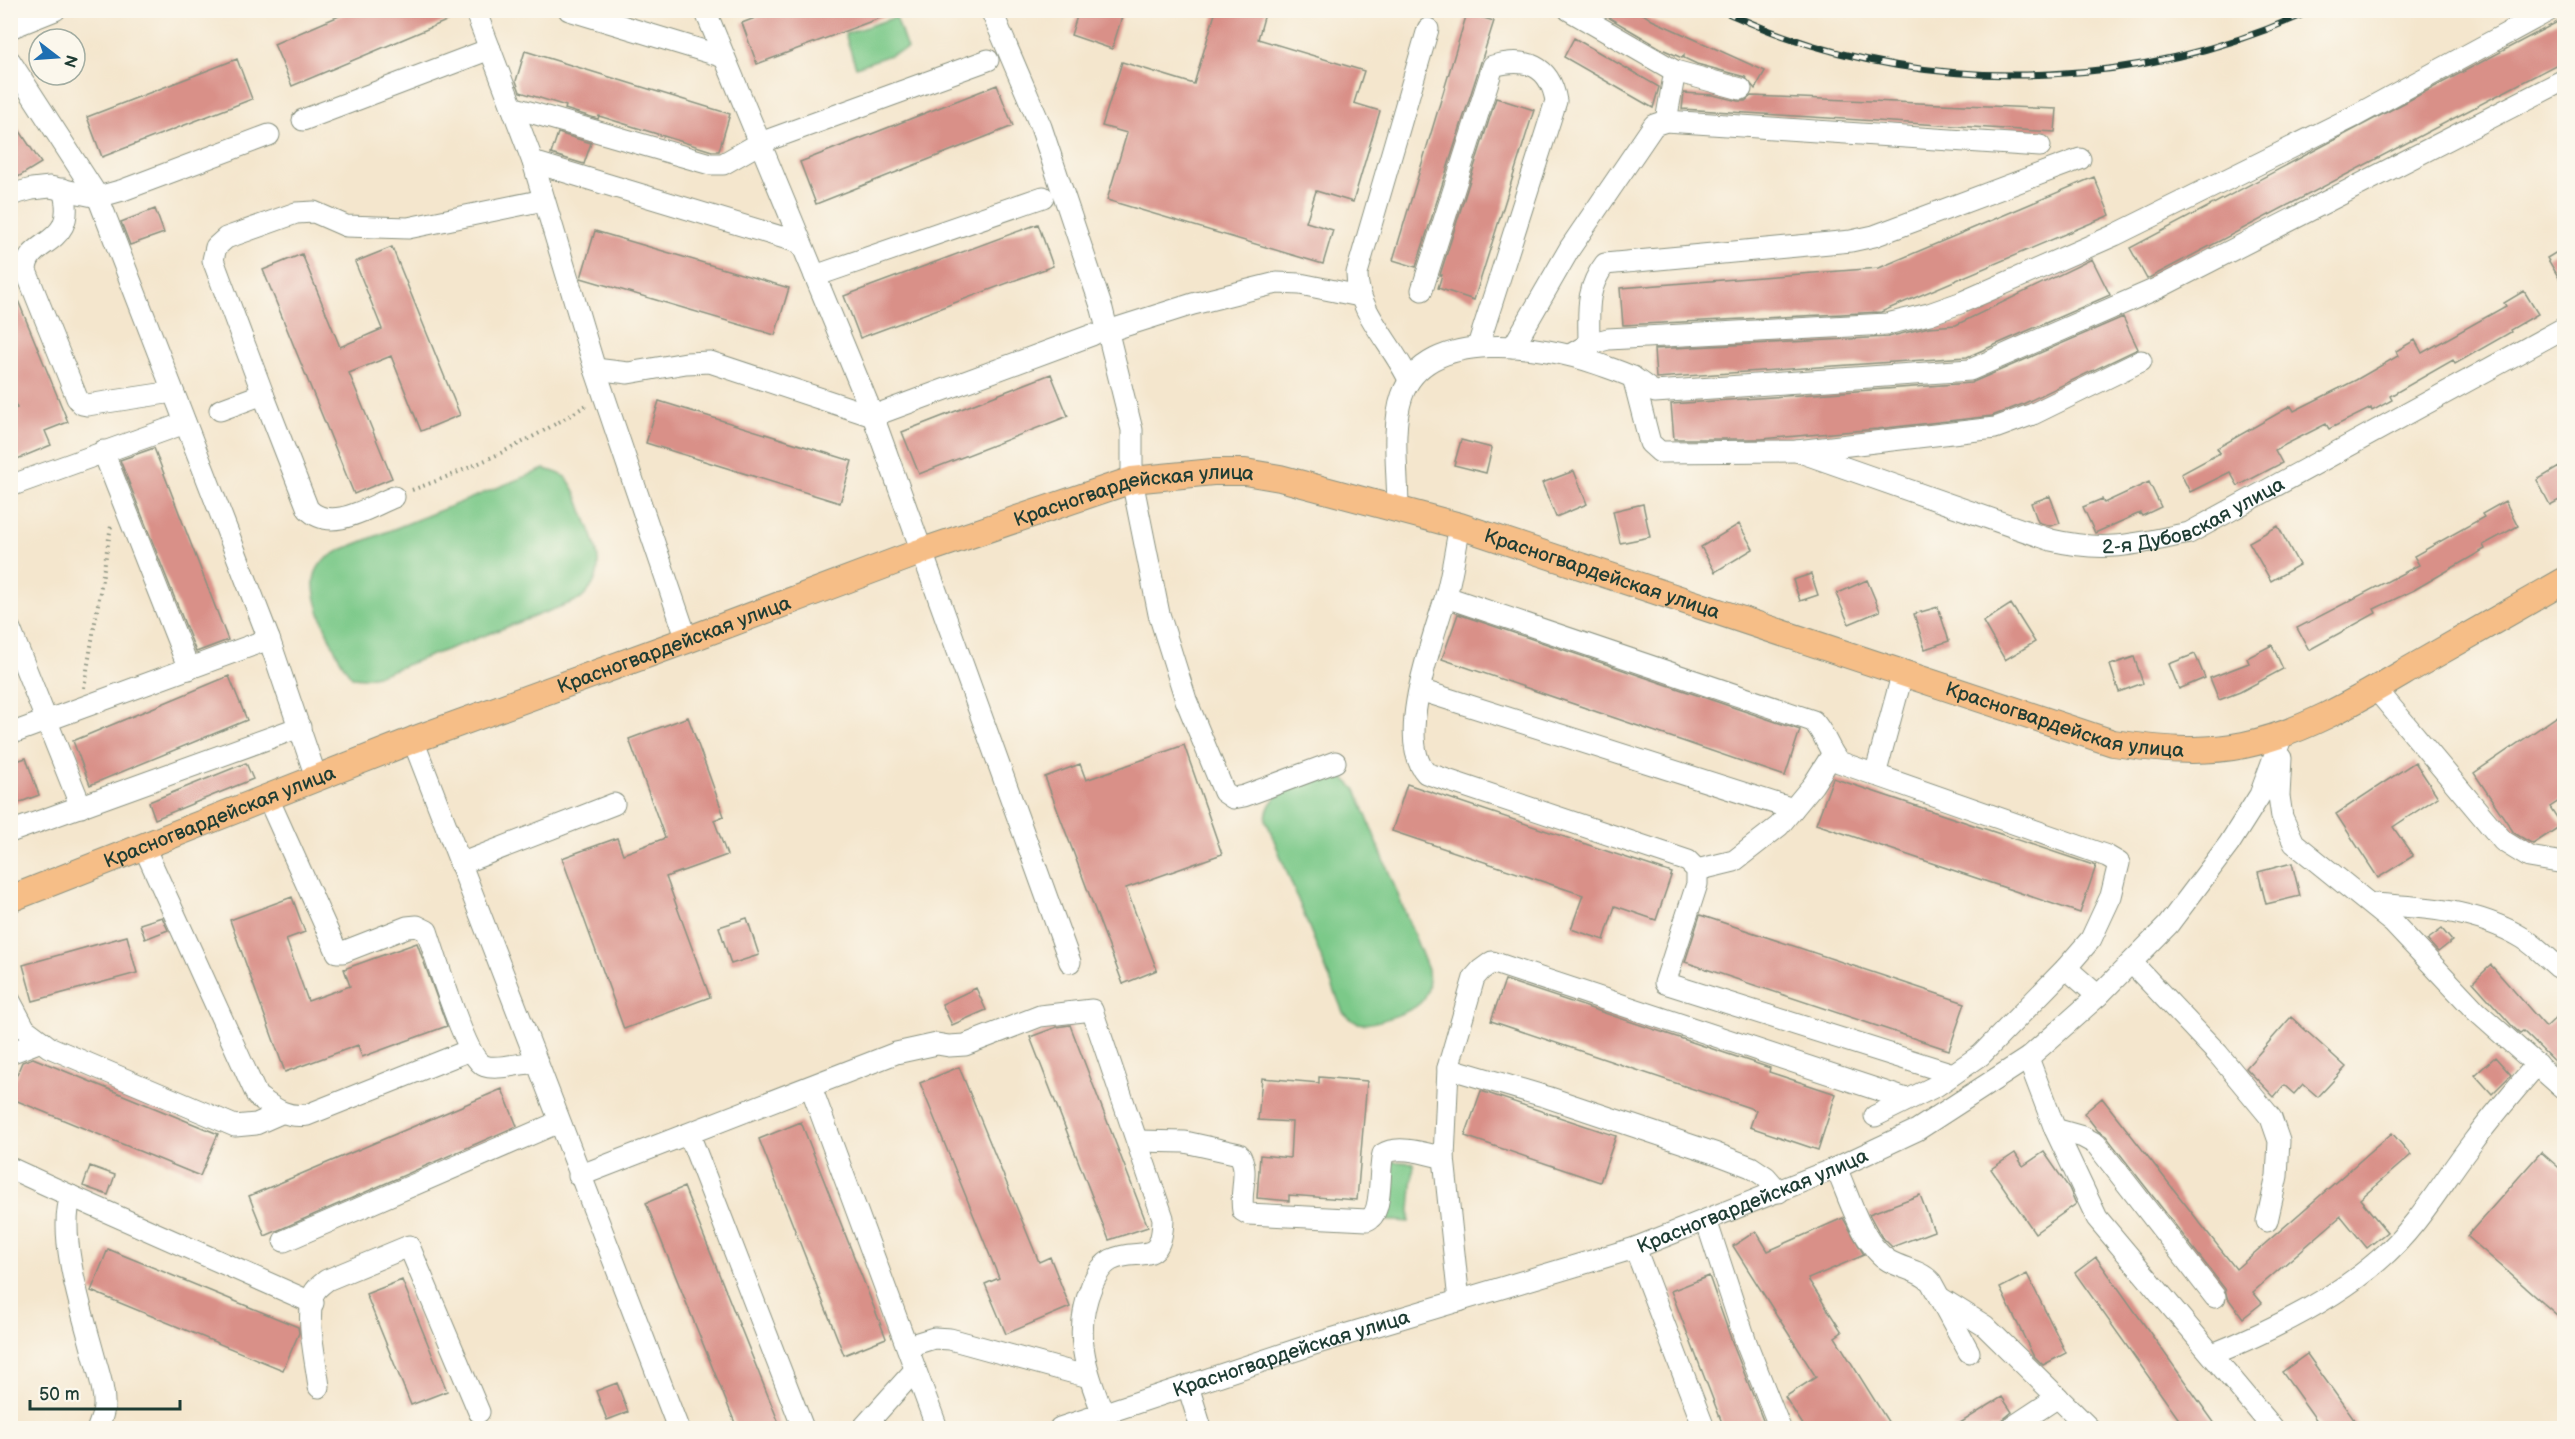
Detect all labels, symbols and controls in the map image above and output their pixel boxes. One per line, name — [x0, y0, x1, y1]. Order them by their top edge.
north arrow — [27, 27, 87, 87]
text: N — [59, 52, 81, 69]
street label: Красногвардейская улица — [1011, 461, 1256, 532]
street label: 2-я Дубовская улица — [2102, 472, 2289, 560]
street label: Красногвардейская улица — [1481, 524, 1723, 625]
street label: Красногвардейская улица — [554, 591, 794, 699]
street label: Красногвардейская улица — [1942, 677, 2185, 763]
street label: Красногвардейская улица — [100, 761, 339, 874]
street label: Красногвардейская улица — [1634, 1144, 1872, 1259]
street label: Красногвардейская улица — [1170, 1305, 1413, 1403]
scale bar — [30, 1373, 180, 1411]
text: 50 m — [39, 1384, 80, 1405]

